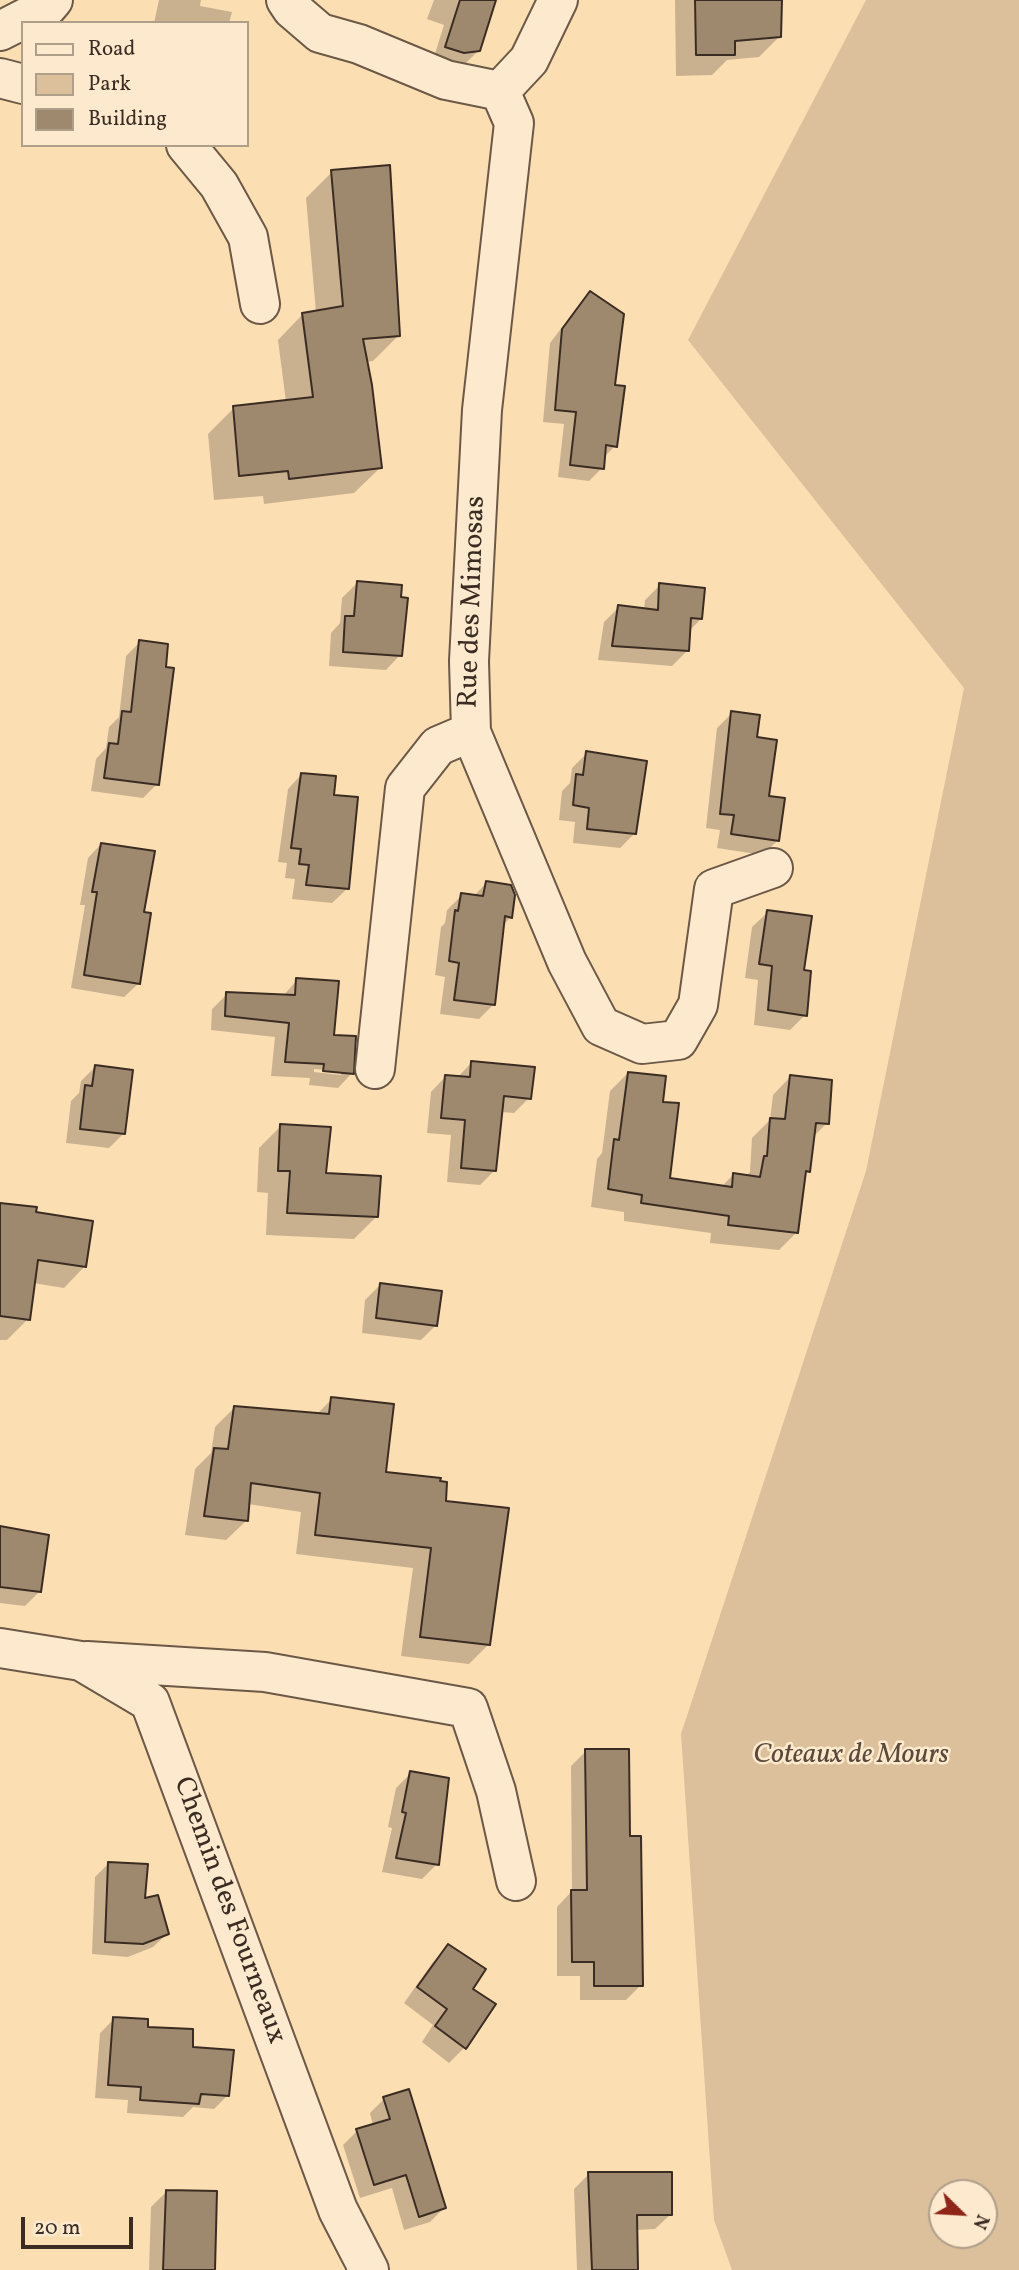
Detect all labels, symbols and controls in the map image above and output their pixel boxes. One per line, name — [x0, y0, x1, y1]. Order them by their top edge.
legend — [21, 21, 248, 147]
text: Road — [88, 35, 135, 64]
text: Park — [88, 70, 131, 99]
text: Building — [88, 105, 167, 134]
street label: Rue des Mimosas — [454, 495, 494, 709]
park label: Coteaux de Mours — [753, 1740, 949, 1774]
street label: Chemin des Fourneaux — [164, 1773, 292, 2049]
north arrow — [928, 2179, 998, 2249]
scale bar — [24, 2204, 136, 2248]
text: N — [966, 2210, 995, 2233]
text: 20 m — [34, 2214, 80, 2243]

